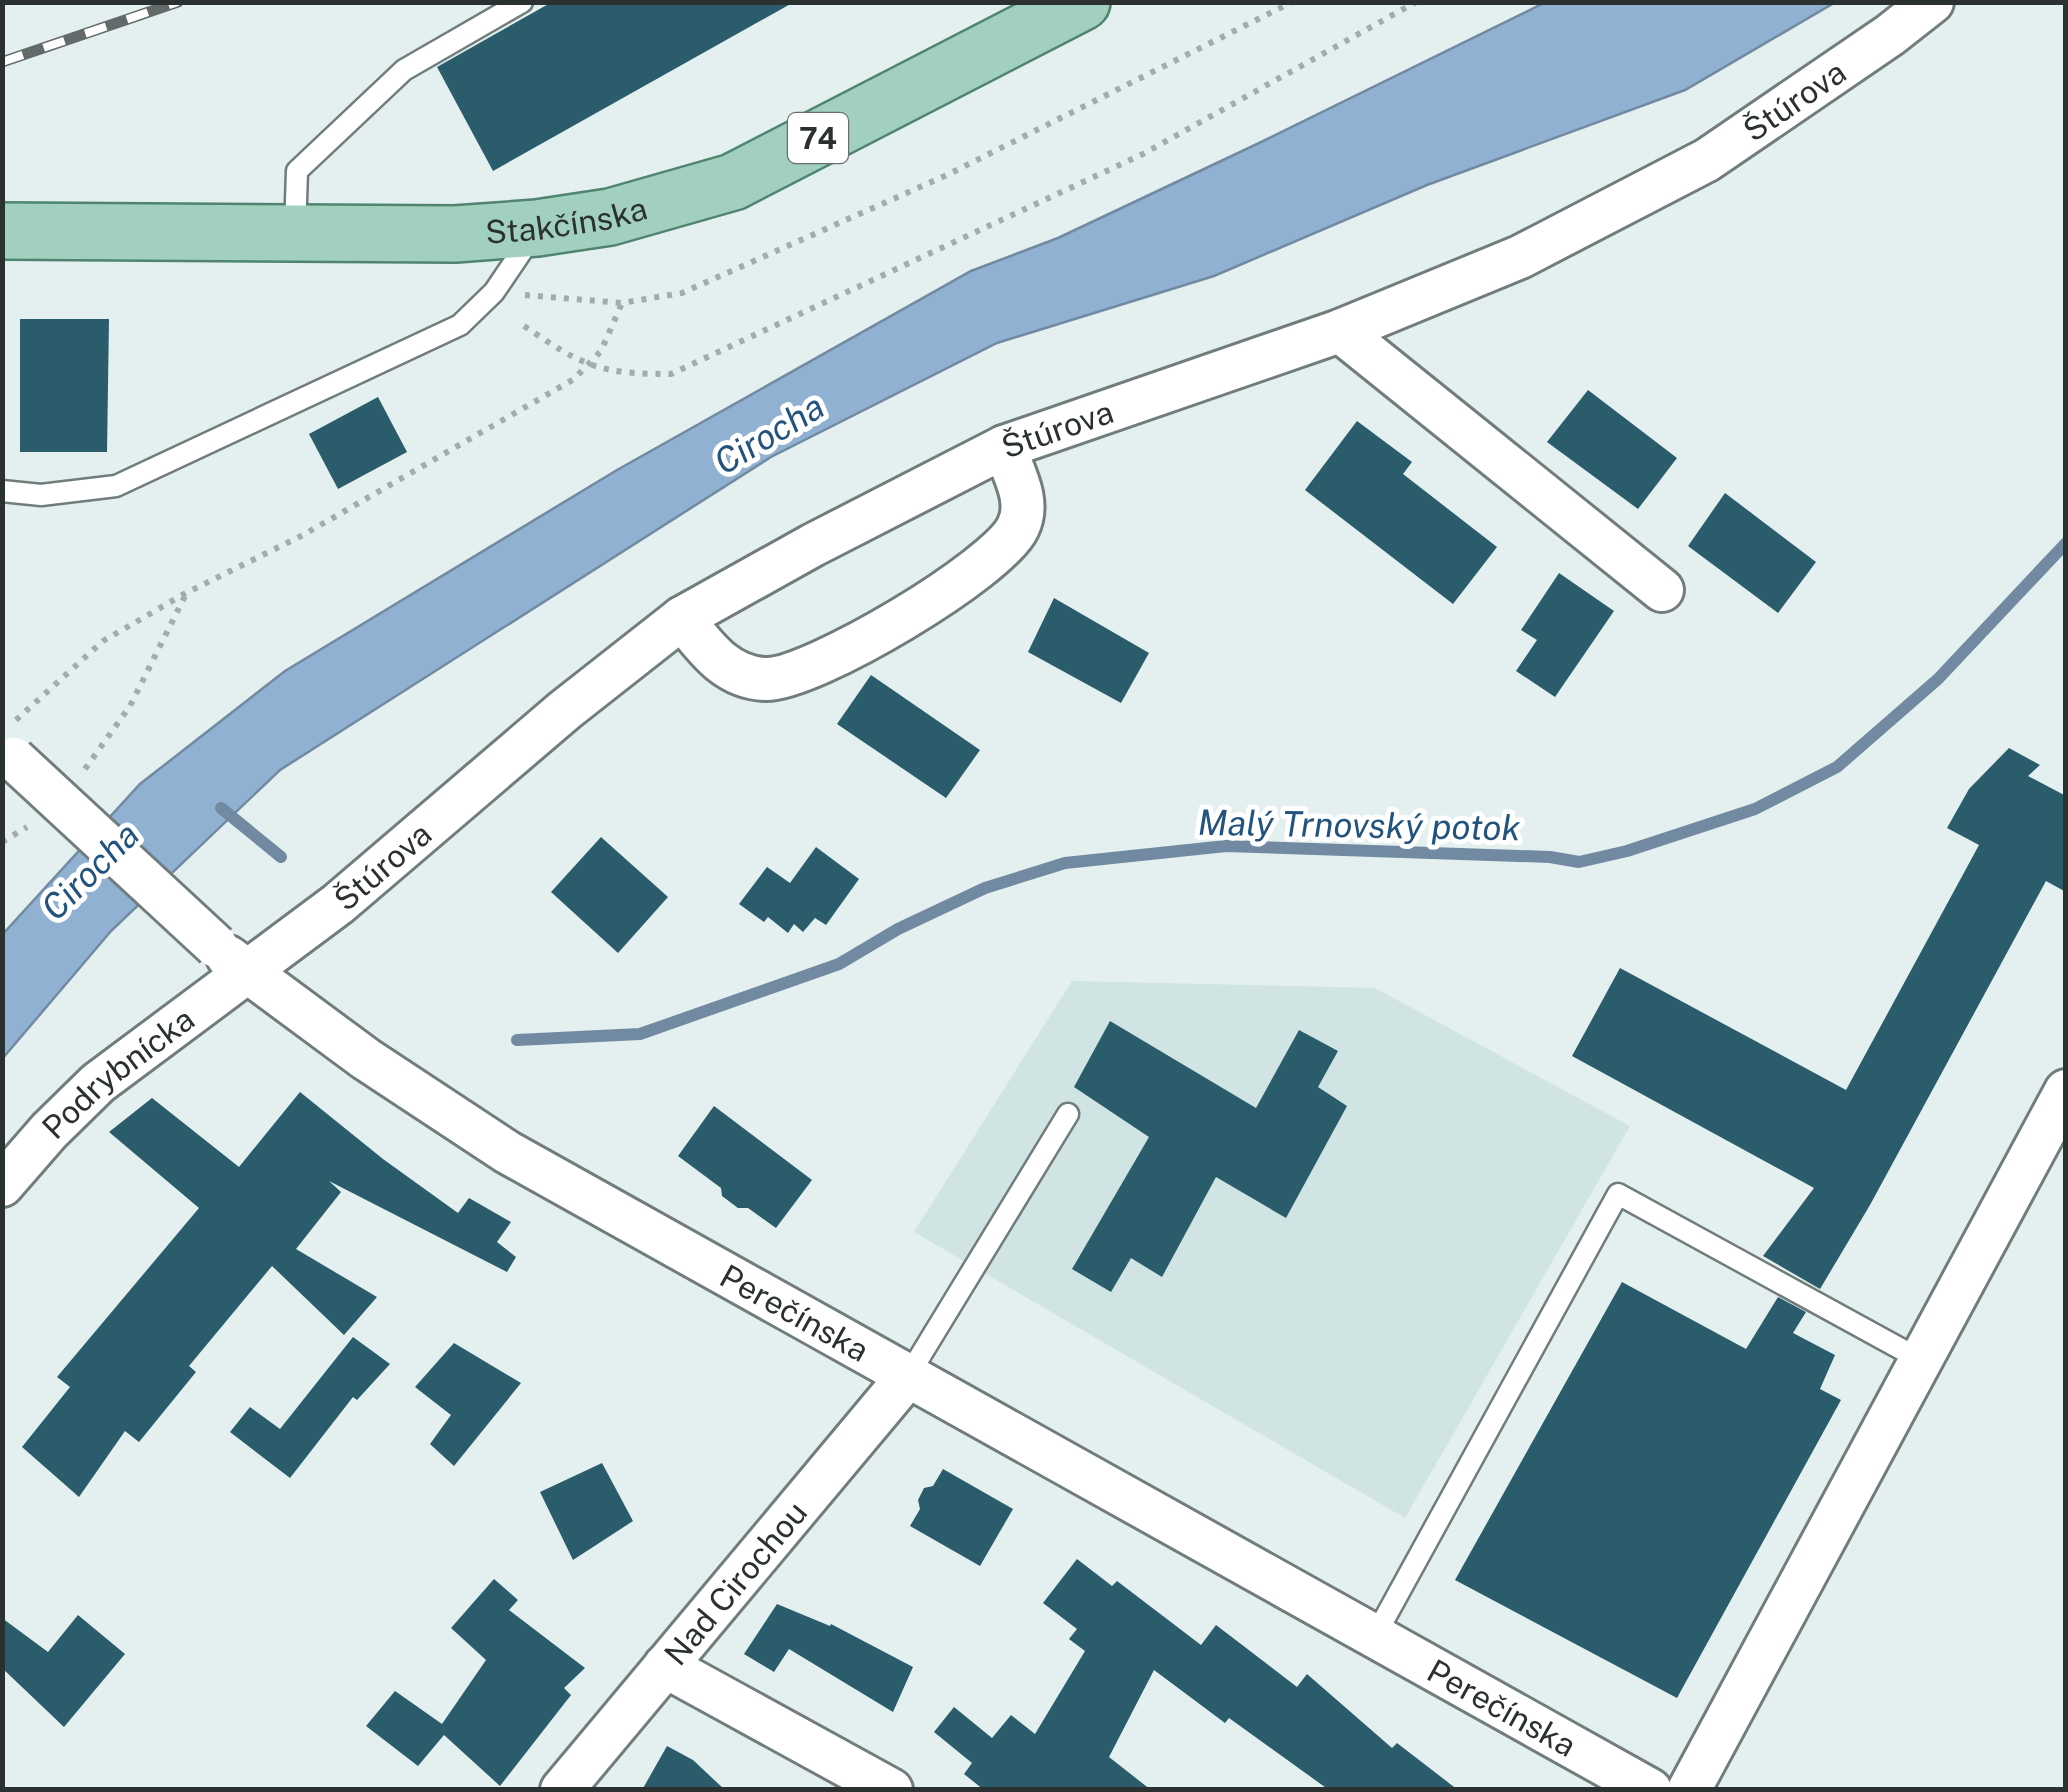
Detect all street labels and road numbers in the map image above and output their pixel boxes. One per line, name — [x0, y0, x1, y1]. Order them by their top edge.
street label: Štúrova — [1736, 53, 1852, 148]
road number: 74 — [788, 113, 848, 163]
street label: Stakčínska — [484, 189, 651, 250]
street label: Štúrova — [997, 392, 1118, 465]
street label: Štúrova — [327, 814, 438, 918]
street label: Podrybnícka — [34, 1000, 201, 1146]
street label: Perečínska — [714, 1257, 875, 1369]
street label: Nad Cirochou — [656, 1494, 814, 1672]
street label: Perečínska — [1421, 1651, 1583, 1763]

